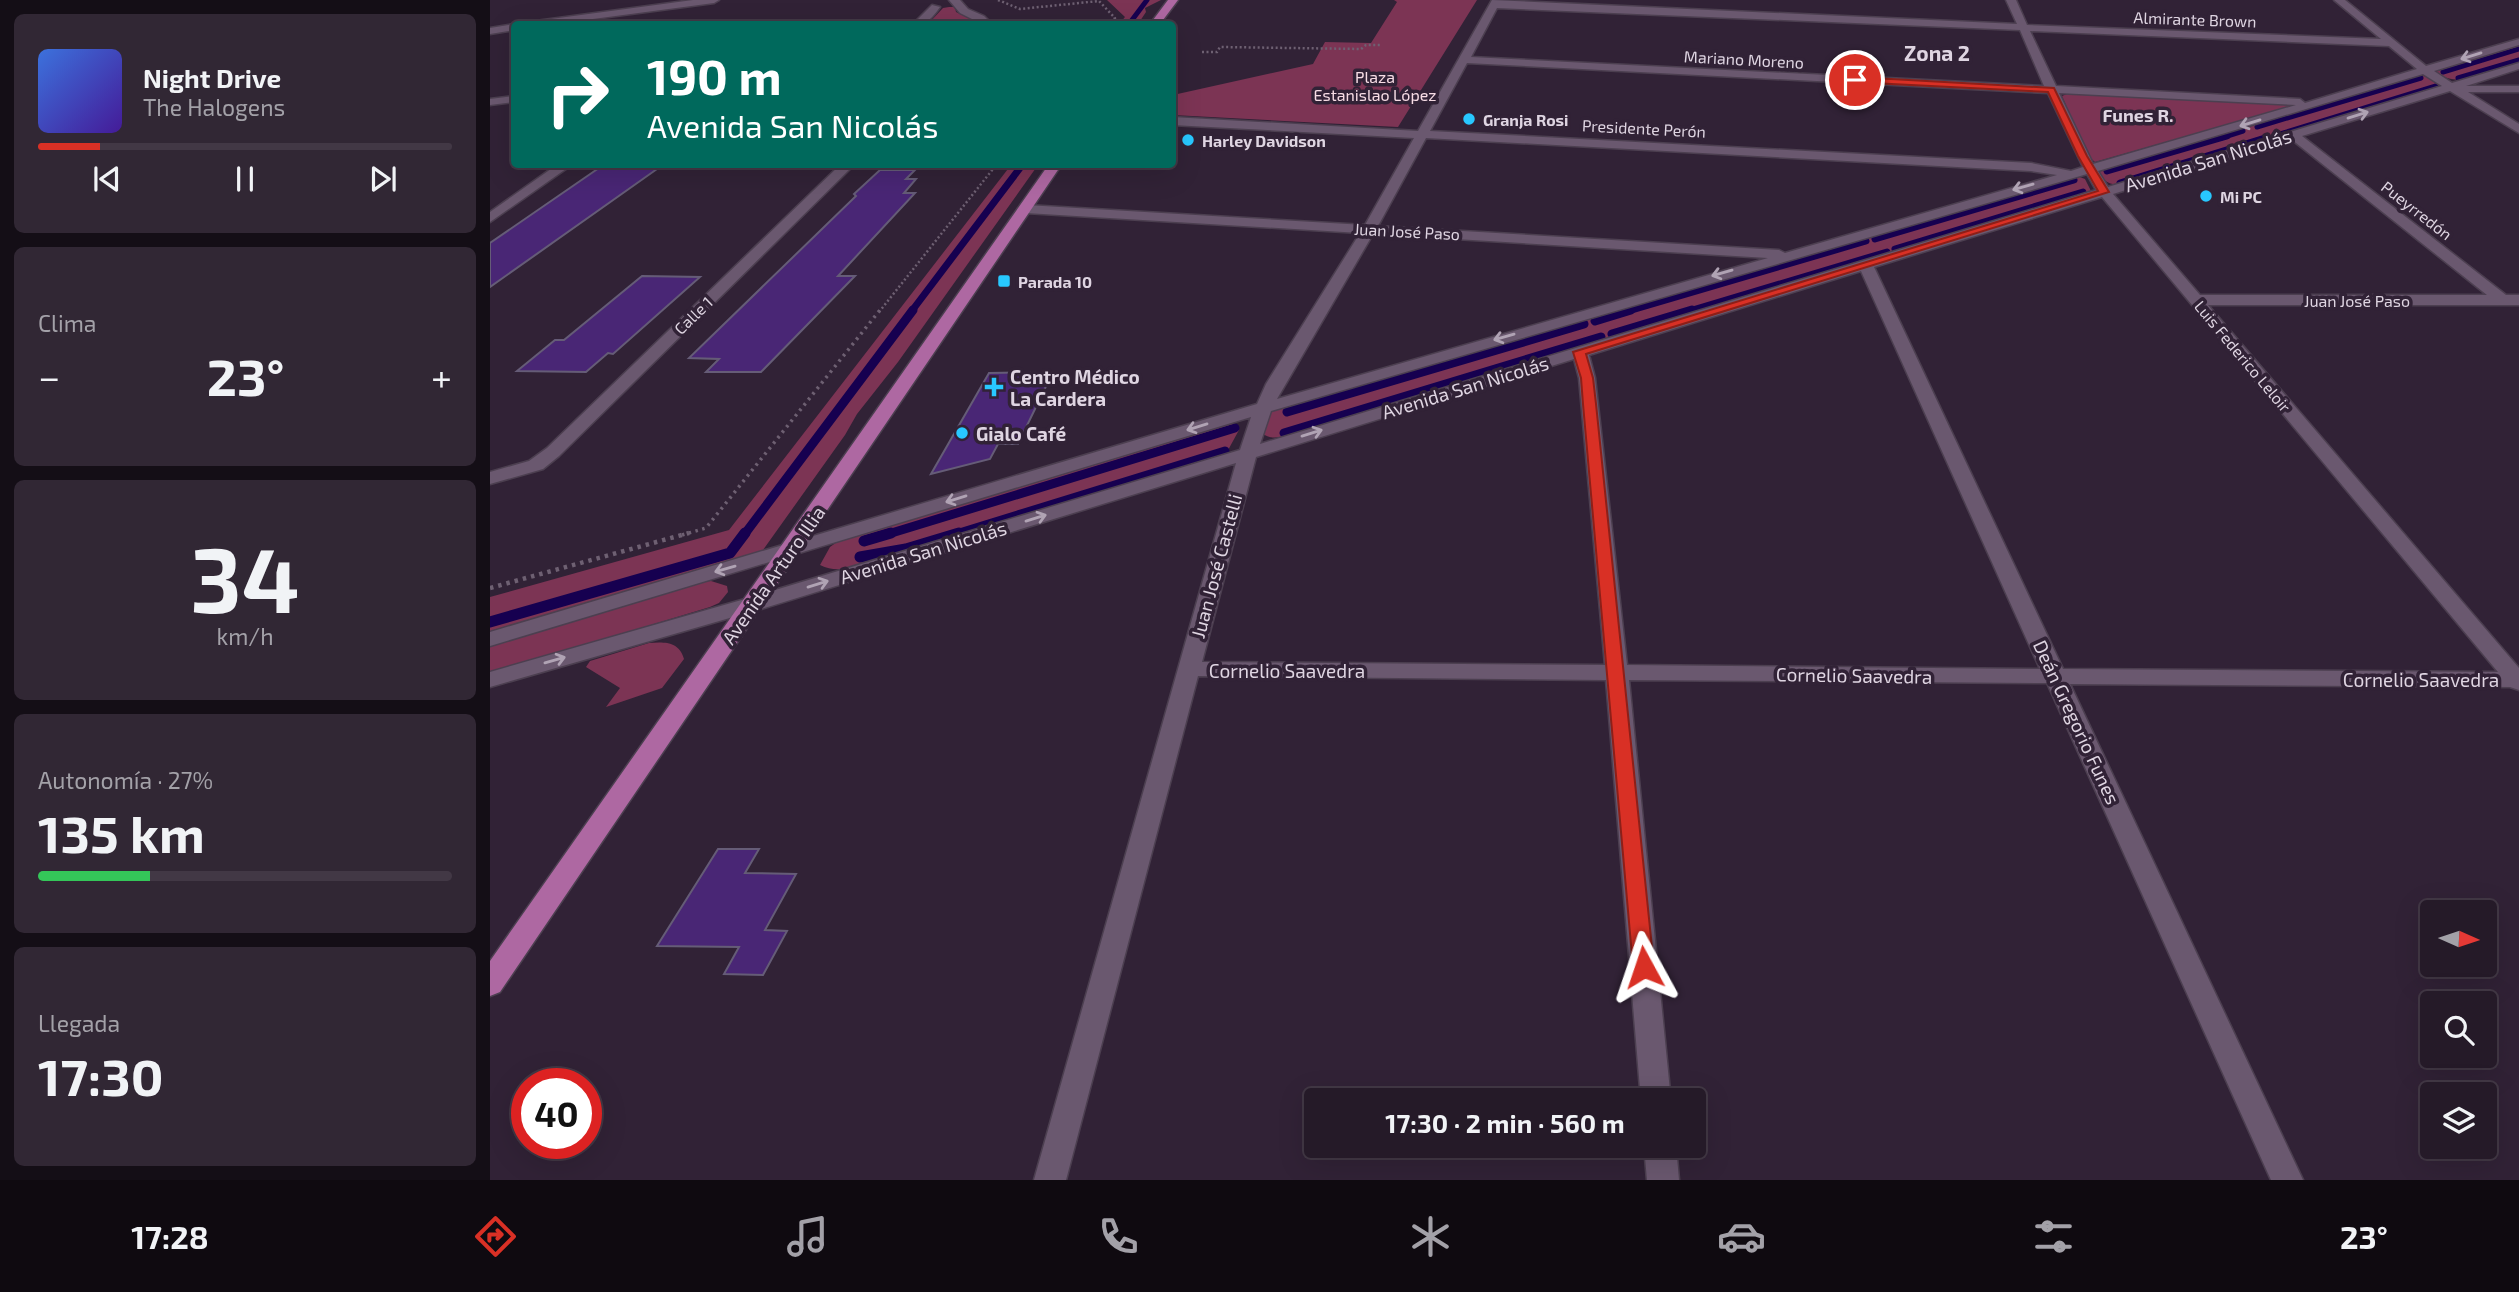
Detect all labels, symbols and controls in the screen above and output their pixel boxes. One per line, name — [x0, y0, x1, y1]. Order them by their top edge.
street label: Almirante Brown — [2133, 7, 2257, 31]
district label: Zona 2 — [1904, 40, 1970, 65]
text: 190 m — [647, 46, 782, 105]
street label: Mariano Moreno — [1683, 46, 1805, 72]
icon: right — [532, 49, 623, 140]
pin — [1825, 50, 1885, 110]
one-way arrow — [2461, 50, 2483, 63]
icon: arrive — [1836, 61, 1874, 99]
text: Night Drive — [143, 62, 281, 93]
park label: Plaza Estanislao López — [1314, 67, 1436, 104]
text: The Halogens — [143, 93, 285, 121]
district label: Funes R. — [2103, 104, 2173, 126]
text: Avenida San Nicolás — [647, 106, 938, 144]
one-way arrow — [2347, 108, 2369, 121]
place label: Granja Rosi — [1483, 110, 1569, 129]
marker: Granja Rosi — [1461, 111, 1477, 127]
street label: Presidente Perón — [1581, 115, 1707, 141]
one-way arrow — [2240, 117, 2262, 130]
street label: Avenida San Nicolás — [2122, 124, 2294, 196]
place label: Harley Davidson — [1202, 131, 1326, 151]
marker: Harley Davidson — [1180, 132, 1196, 148]
icon: previous — [88, 160, 126, 198]
icon: pause — [226, 160, 264, 198]
icon: next — [364, 160, 402, 198]
street label: Pueyrredón — [2378, 177, 2456, 243]
one-way arrow — [2013, 181, 2035, 194]
place label: Mi PC — [2220, 187, 2262, 206]
marker: Mi PC — [2198, 188, 2214, 204]
street label: Juan José Paso — [1354, 219, 1460, 243]
one-way arrow — [1712, 268, 1734, 281]
place label: Parada 10 — [1018, 272, 1092, 291]
marker: Parada 10 — [996, 273, 1012, 289]
street label: Juan José Paso — [2304, 291, 2410, 310]
street label: Calle 1 — [670, 292, 716, 338]
street label: Luis Federico Leloir — [2191, 296, 2295, 416]
text: Clima — [38, 309, 96, 337]
one-way arrow — [1493, 331, 1515, 344]
text: 23° — [207, 344, 284, 406]
street label: Avenida San Nicolás — [1379, 351, 1551, 423]
text: − — [38, 353, 60, 399]
text: + — [431, 353, 452, 399]
place label: Centro Médico La Cardera — [1010, 365, 1140, 410]
marker: Centro Médico La Cardera — [984, 377, 1004, 397]
place label: Gialo Café — [976, 422, 1066, 445]
one-way arrow — [1187, 422, 1209, 435]
marker: Gialo Café — [954, 425, 970, 441]
one-way arrow — [1301, 426, 1323, 439]
street label: Juan José Castelli — [1186, 491, 1246, 641]
one-way arrow — [945, 494, 967, 507]
street label: Avenida Arturo Illia — [717, 501, 829, 649]
one-way arrow — [1024, 510, 1046, 523]
street label: Avenida San Nicolás — [837, 516, 1009, 588]
text: 34 — [190, 522, 300, 631]
one-way arrow — [714, 564, 736, 577]
one-way arrow — [807, 576, 829, 589]
text: km/h — [216, 622, 274, 650]
street label: Deán Gregorio Funes — [2029, 636, 2125, 808]
one-way arrow — [544, 653, 566, 666]
street label: Cornelio Saavedra — [1209, 659, 1365, 682]
street label: Cornelio Saavedra — [1776, 662, 1932, 688]
street label: Cornelio Saavedra — [2343, 668, 2499, 691]
text: Autonomía · 27% — [38, 766, 213, 794]
text: 135 km — [38, 801, 205, 863]
north arrow — [2420, 900, 2497, 976]
map controls — [2420, 900, 2497, 1159]
position arrow — [1607, 930, 1681, 1004]
button: search — [2420, 991, 2497, 1068]
text: Llegada — [38, 1009, 120, 1037]
text: 17:30 — [38, 1044, 164, 1106]
speed limit sign: 40 — [511, 1068, 602, 1159]
button: layers — [2420, 1082, 2497, 1159]
text: 17:30 · 2 min · 560 m — [1385, 1107, 1625, 1138]
icon: directions — [471, 1212, 520, 1261]
icon: music — [783, 1212, 832, 1261]
icon: phone — [1094, 1212, 1143, 1261]
icon: climate — [1406, 1212, 1455, 1261]
icon: car — [1717, 1212, 1766, 1261]
icon: filters — [2029, 1212, 2078, 1261]
text: 17:28 — [131, 1217, 209, 1255]
text: 23° — [2340, 1217, 2388, 1255]

